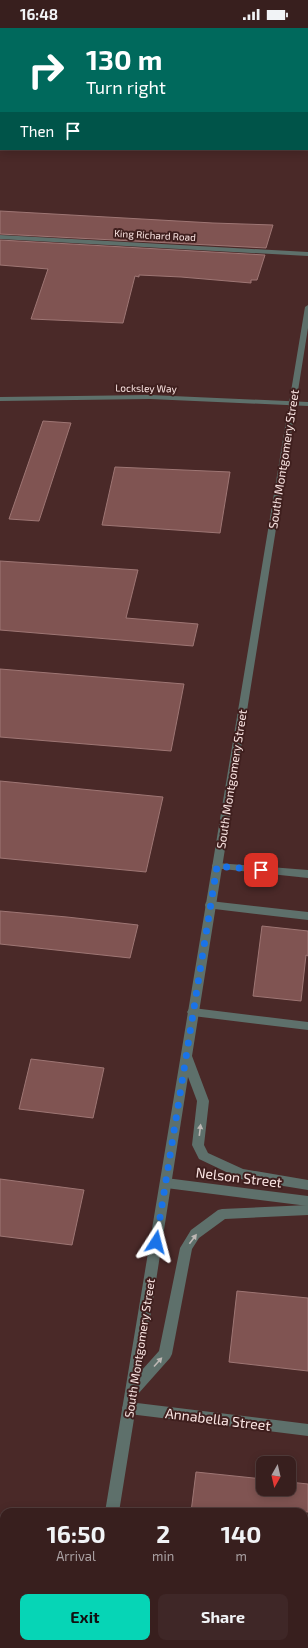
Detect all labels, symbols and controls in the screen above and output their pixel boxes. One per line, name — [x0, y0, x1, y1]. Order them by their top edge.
text: 16:48 — [20, 5, 58, 23]
text: 130 m — [86, 42, 162, 76]
icon: right — [20, 44, 72, 96]
text: Turn right — [86, 76, 166, 98]
icon: arrive — [62, 120, 84, 142]
text: Then — [20, 122, 54, 140]
street label: King Richard Road — [114, 227, 196, 243]
street label: Locksley Way — [115, 381, 178, 395]
street label: South Montgomery Street — [265, 388, 301, 530]
street label: South Montgomery Street — [213, 708, 249, 850]
pin — [244, 853, 278, 887]
icon: arrive — [250, 859, 272, 881]
one-way arrow — [197, 1124, 203, 1136]
street label: Nelson Street — [195, 1163, 283, 1191]
position arrow — [135, 1221, 177, 1263]
one-way arrow — [188, 1233, 197, 1244]
street label: South Montgomery Street — [121, 1277, 157, 1419]
one-way arrow — [153, 1357, 163, 1367]
street label: Annabella Street — [164, 1404, 272, 1434]
north arrow — [256, 1456, 296, 1496]
map controls — [256, 1456, 296, 1496]
text: 16:50 — [46, 1519, 106, 1548]
text: 2 — [156, 1519, 170, 1548]
text: 140 — [221, 1519, 261, 1548]
text: Arrival — [56, 1548, 96, 1564]
text: min — [152, 1548, 174, 1564]
text: m — [235, 1548, 247, 1564]
button: Exit — [20, 1594, 150, 1640]
button: Share — [158, 1594, 288, 1640]

